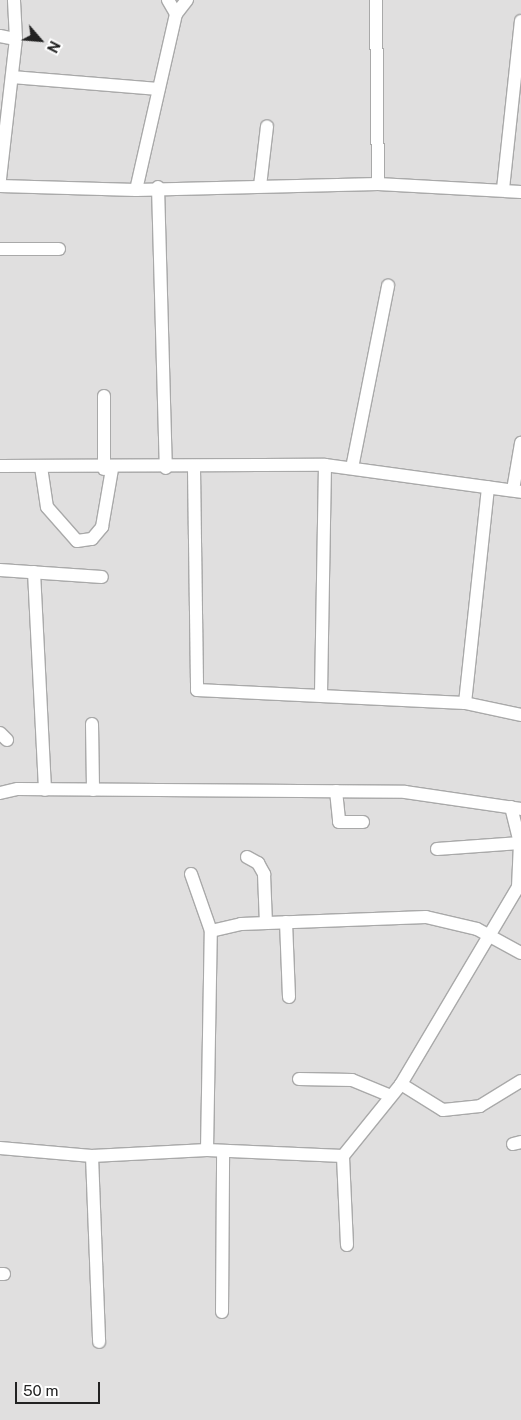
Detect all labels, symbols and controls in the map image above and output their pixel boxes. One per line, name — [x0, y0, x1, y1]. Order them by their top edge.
north arrow — [15, 15, 65, 65]
text: N — [44, 38, 63, 55]
scale bar — [18, 1372, 102, 1404]
text: 50 m — [23, 1382, 58, 1399]

